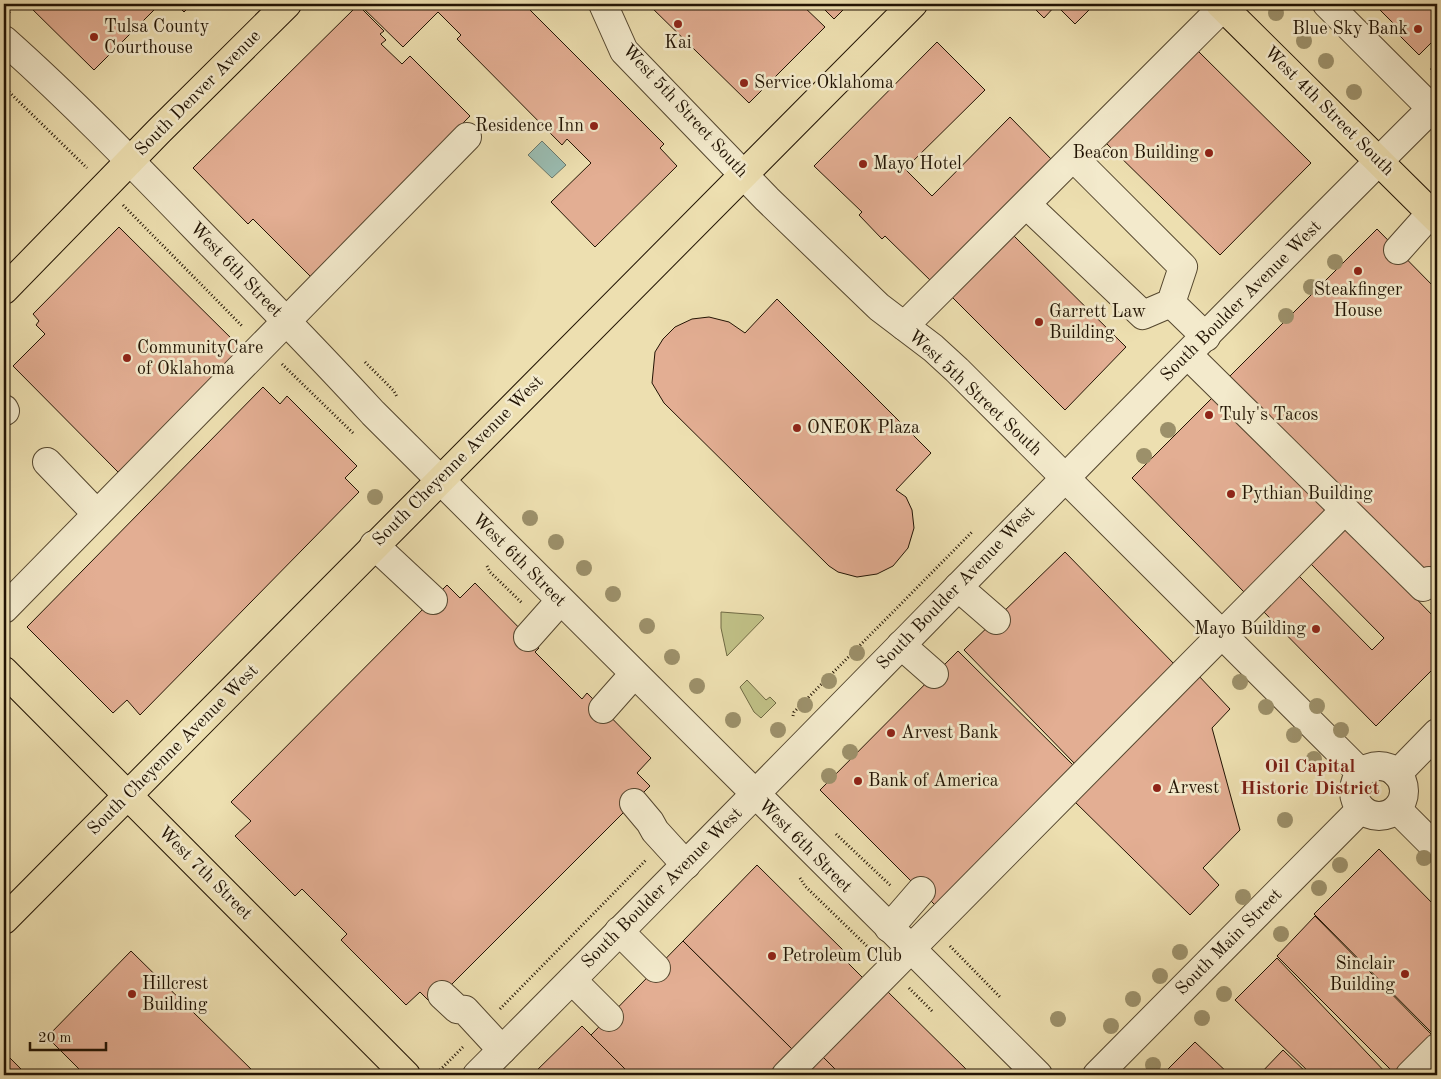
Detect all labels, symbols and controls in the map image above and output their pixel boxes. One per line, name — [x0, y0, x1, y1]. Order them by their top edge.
place label: Tulsa County Courthouse — [104, 18, 210, 57]
marker: Kai — [672, 18, 684, 30]
place label: Blue Sky Bank — [1292, 20, 1408, 38]
marker: Blue Sky Bank — [1412, 23, 1424, 35]
street label: South Denver Avenue — [132, 27, 264, 159]
marker: Tulsa County Courthouse — [88, 31, 100, 43]
place label: Kai — [664, 34, 692, 52]
street label: West 5th Street South — [619, 41, 751, 181]
street label: West 4th Street South — [1261, 43, 1397, 179]
place label: Service Oklahoma — [754, 74, 894, 92]
marker: Service Oklahoma — [738, 77, 750, 89]
place label: Residence Inn — [475, 117, 584, 135]
marker: Residence Inn — [588, 120, 600, 132]
place label: Beacon Building — [1072, 144, 1199, 162]
marker: Beacon Building — [1203, 147, 1215, 159]
place label: Mayo Hotel — [873, 155, 962, 173]
marker: Mayo Hotel — [857, 158, 869, 170]
street label: South Boulder Avenue West — [1157, 217, 1325, 385]
street label: West 6th Street — [186, 219, 286, 321]
marker: Steakfinger House — [1352, 265, 1364, 277]
place label: Steakfinger House — [1314, 281, 1403, 320]
place label: Garrett Law Building — [1049, 303, 1146, 342]
marker: Garrett Law Building — [1033, 316, 1045, 328]
street label: West 5th Street South — [905, 327, 1045, 459]
place label: CommunityCare of Oklahoma — [137, 339, 263, 378]
marker: CommunityCare of Oklahoma — [121, 352, 133, 364]
street label: South Cheyenne Avenue West — [369, 372, 547, 550]
place label: Tuly's Tacos — [1219, 406, 1319, 424]
marker: Tuly's Tacos — [1203, 409, 1215, 421]
place label: ONEOK Plaza — [807, 419, 920, 437]
marker: ONEOK Plaza — [791, 422, 803, 434]
place label: Pythian Building — [1241, 485, 1373, 503]
marker: Pythian Building — [1225, 488, 1237, 500]
street label: South Boulder Avenue West — [874, 503, 1038, 673]
street label: West 6th Street — [469, 510, 569, 610]
place label: Mayo Building — [1194, 620, 1306, 638]
marker: Mayo Building — [1310, 623, 1322, 635]
street label: South Cheyenne Avenue West — [84, 661, 262, 839]
place label: Arvest Bank — [901, 724, 999, 742]
marker: Arvest Bank — [885, 727, 897, 739]
district label: Oil Capital Historic District — [1240, 758, 1380, 799]
place label: Bank of America — [868, 772, 999, 790]
marker: Bank of America — [852, 775, 864, 787]
place label: Arvest — [1167, 779, 1219, 797]
marker: Arvest — [1151, 782, 1163, 794]
street label: West 6th Street — [755, 796, 855, 896]
street label: South Boulder Avenue West — [578, 804, 746, 972]
street label: West 7th Street — [155, 823, 255, 923]
street label: South Main Street — [1172, 885, 1286, 999]
place label: Petroleum Club — [782, 947, 902, 965]
marker: Petroleum Club — [766, 950, 778, 962]
place label: Sinclair Building — [1330, 955, 1396, 994]
marker: Sinclair Building — [1399, 968, 1411, 980]
place label: Hillcrest Building — [142, 975, 208, 1014]
marker: Hillcrest Building — [126, 988, 138, 1000]
scale bar — [30, 1019, 106, 1051]
text: 20 m — [38, 1031, 72, 1046]

